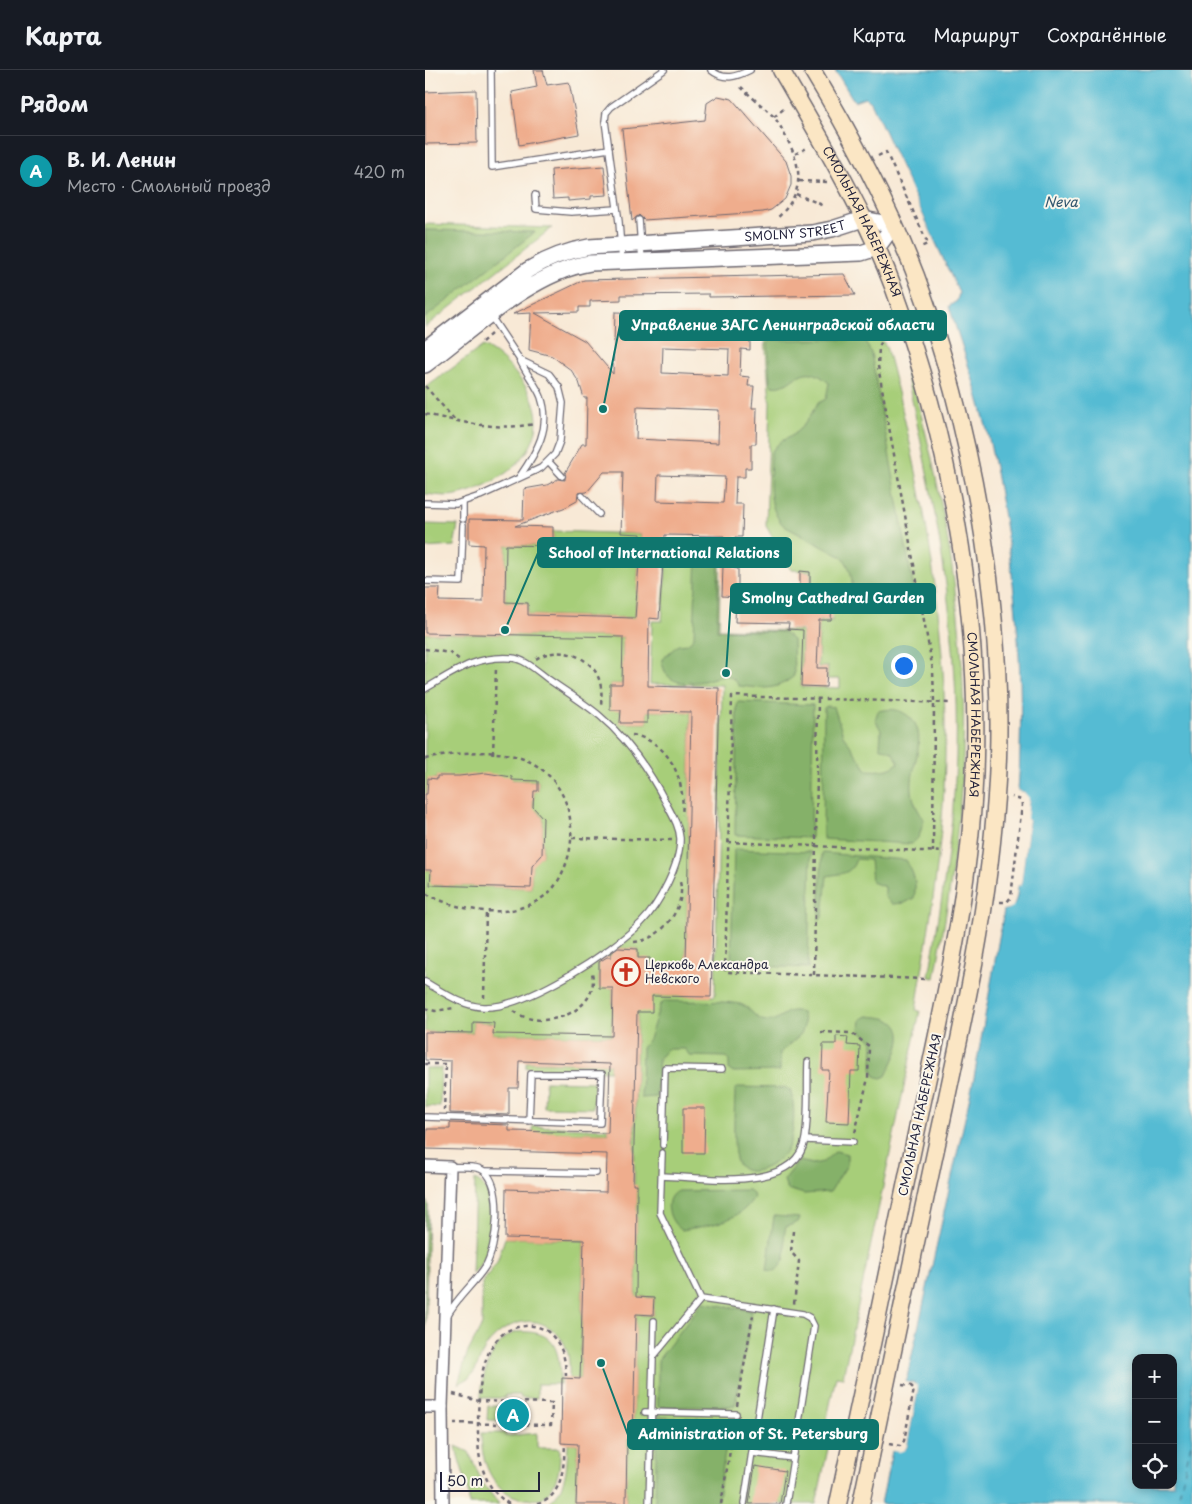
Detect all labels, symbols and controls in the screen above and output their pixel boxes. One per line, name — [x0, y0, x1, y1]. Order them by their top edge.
text: Карта — [25, 17, 102, 53]
text: Карта — [853, 21, 905, 48]
text: Маршрут — [933, 21, 1019, 48]
text: Сохранённые — [1047, 21, 1167, 48]
text: Рядом — [20, 87, 88, 119]
street label: СМОЛЬНАЯ НАБЕРЕЖНАЯ — [819, 142, 906, 299]
text: В. И. Ленин — [67, 145, 176, 173]
text: A — [30, 159, 42, 183]
text: 420 m — [354, 159, 405, 183]
text: Место · Смольный проезд — [67, 173, 271, 197]
water label: Neva — [1044, 191, 1078, 212]
street label: SMOLNY STREET — [744, 215, 848, 245]
callout: Управление ЗАГС Ленинградской области — [620, 311, 946, 340]
text: Управление ЗАГС Ленинградской области — [631, 314, 935, 335]
callout: School of International Relations — [538, 538, 791, 567]
text: School of International Relations — [548, 542, 780, 563]
callout: Smolny Cathedral Garden — [731, 584, 935, 613]
text: Smolny Cathedral Garden — [742, 587, 924, 608]
street label: СМОЛЬНАЯ НАБЕРЕЖНАЯ — [963, 631, 985, 798]
your location — [891, 653, 917, 679]
place label: Церковь Александра Невского — [645, 955, 769, 987]
church icon: Церковь Александра Невского — [611, 957, 641, 987]
street label: СМОЛЬНАЯ НАБЕРЕЖНАЯ — [893, 1032, 945, 1198]
map controls — [1132, 1354, 1177, 1489]
button: + — [1132, 1354, 1177, 1399]
pin: A — [497, 1396, 529, 1434]
button: − — [1132, 1399, 1177, 1444]
callout: Administration of St. Petersburg — [628, 1420, 878, 1449]
text: Administration of St. Petersburg — [637, 1423, 868, 1444]
button: locate — [1132, 1444, 1177, 1489]
scale bar — [440, 1469, 540, 1492]
text: 50 m — [447, 1470, 483, 1491]

